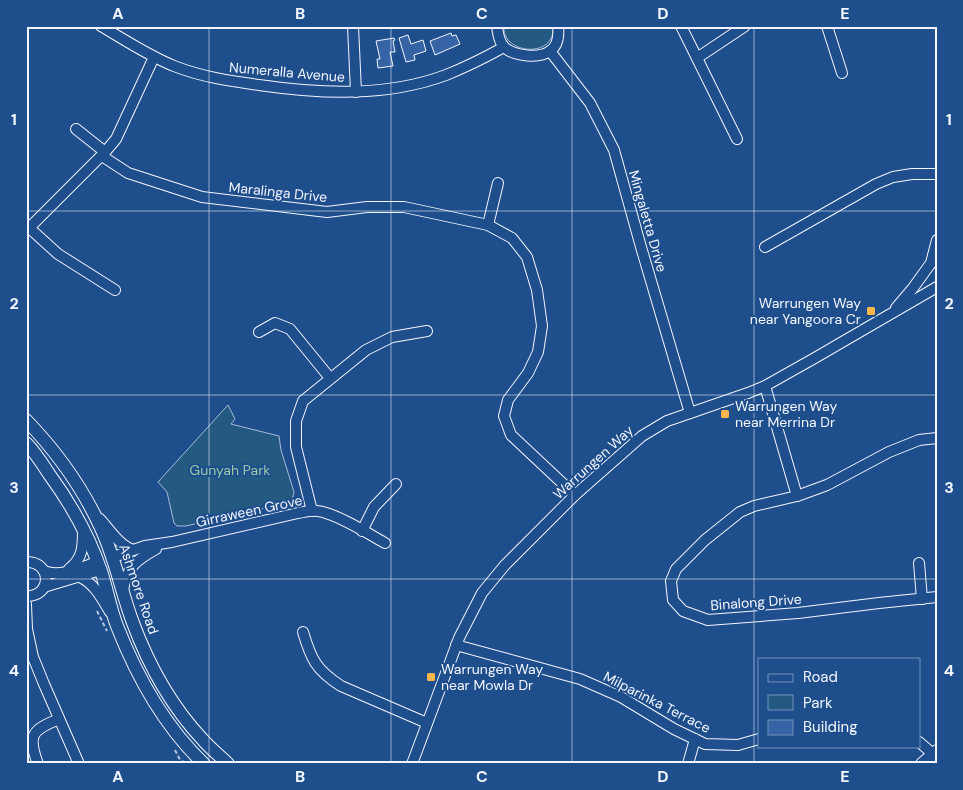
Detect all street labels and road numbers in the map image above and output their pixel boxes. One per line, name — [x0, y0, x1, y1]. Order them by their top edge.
street label: Numeralla Avenue — [228, 58, 346, 86]
street label: Mingaletta Drive — [625, 168, 671, 274]
street label: Maralinga Drive — [228, 178, 328, 206]
street label: Warrungen Way — [549, 421, 637, 503]
street label: Girraween Grove — [194, 491, 304, 531]
street label: Ashmore Road — [115, 541, 163, 637]
street label: Binalong Drive — [710, 590, 802, 614]
street label: Milparinka Terrace — [600, 667, 714, 737]

